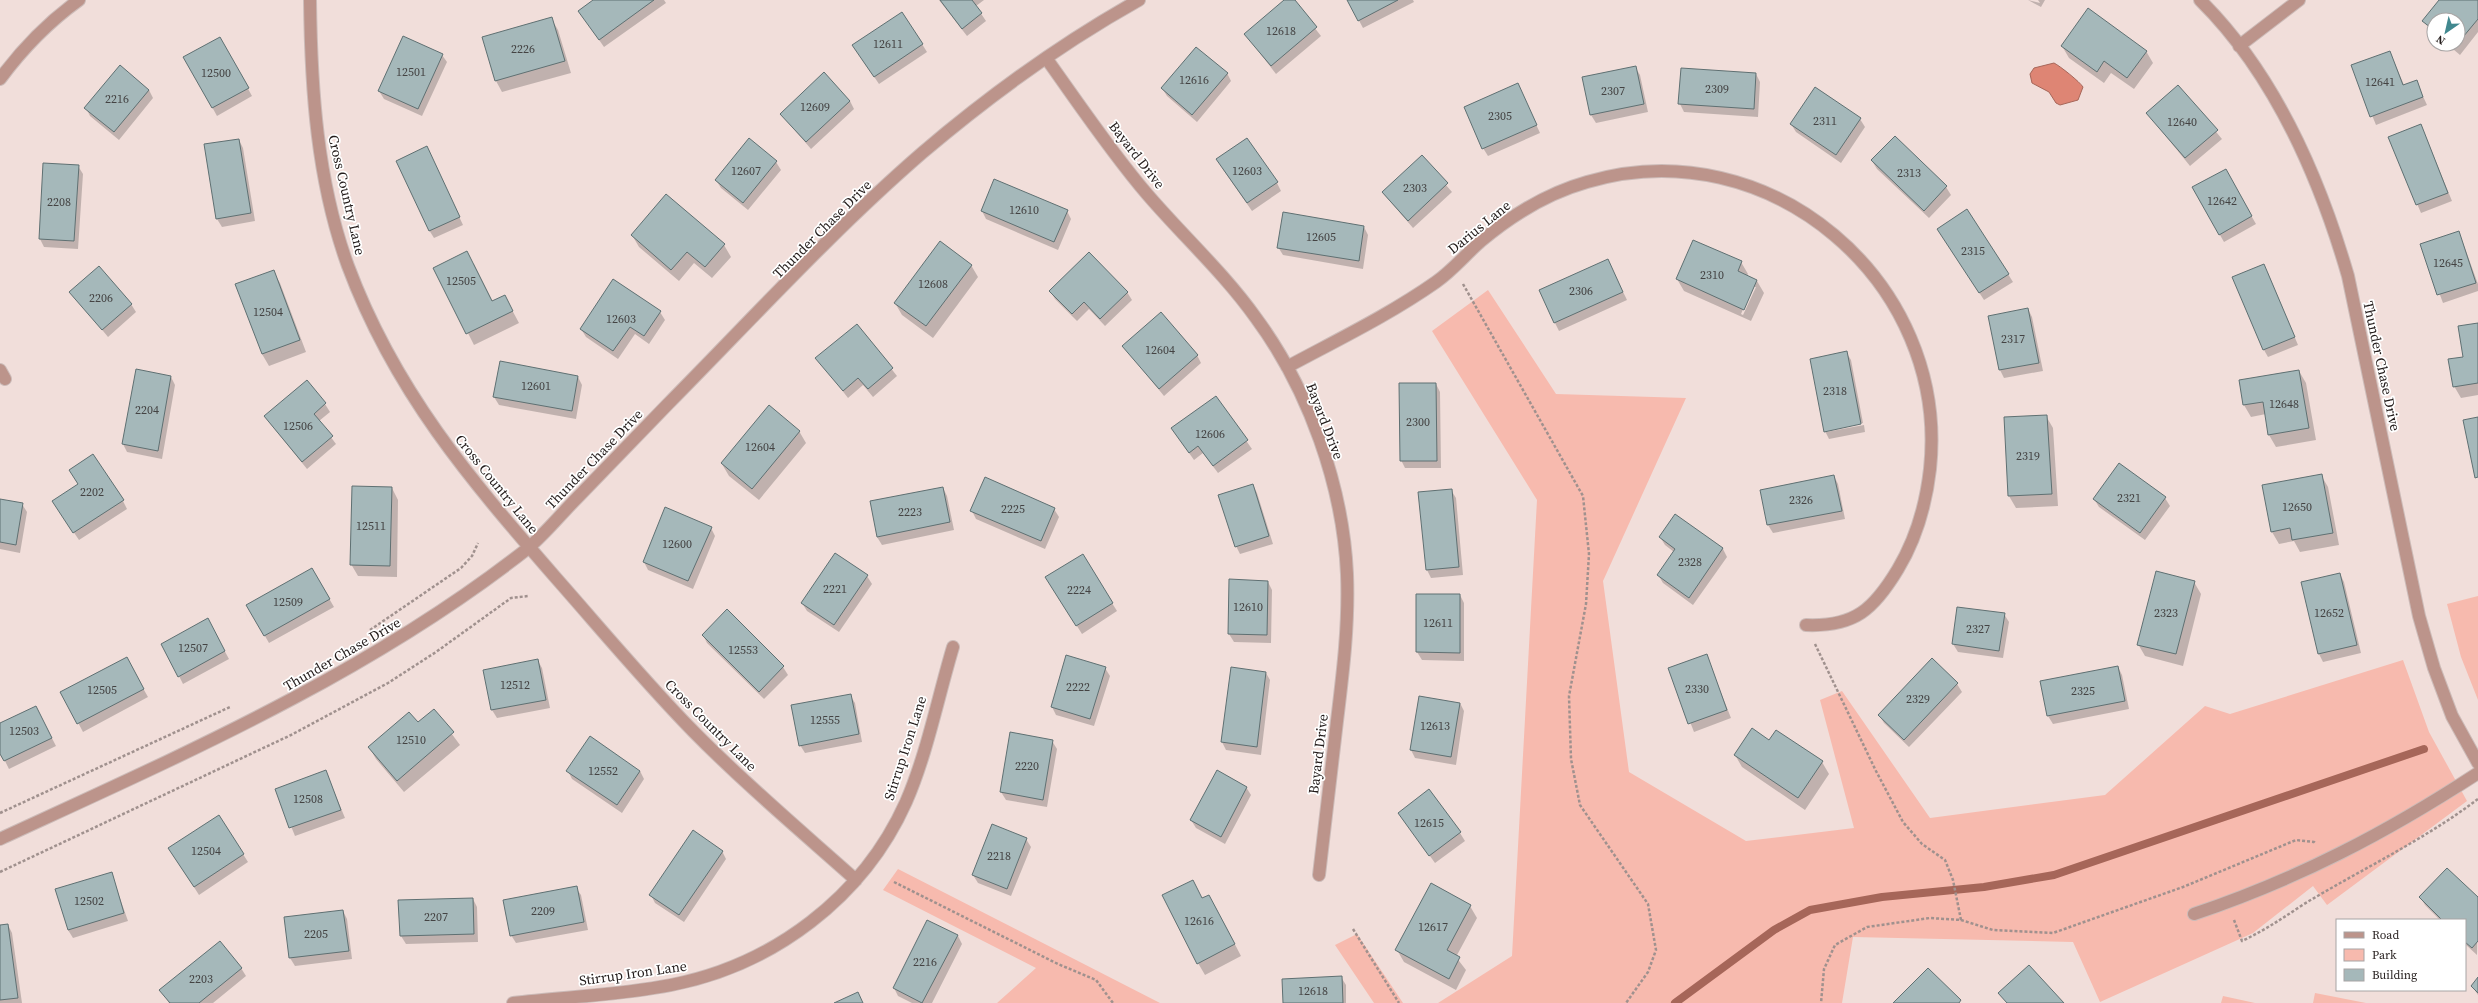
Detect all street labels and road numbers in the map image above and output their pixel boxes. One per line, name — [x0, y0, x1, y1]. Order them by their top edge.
street label: Bayard Drive — [1104, 117, 1170, 193]
street label: Cross Country Lane — [323, 133, 371, 257]
street label: Thunder Chase Drive — [768, 175, 876, 283]
street label: Darius Lane — [1443, 195, 1515, 259]
street label: Thunder Chase Drive — [2358, 299, 2406, 433]
street label: Bayard Drive — [1301, 380, 1349, 462]
street label: Thunder Chase Drive — [541, 404, 647, 514]
street label: Cross Country Lane — [451, 430, 543, 538]
street label: Thunder Chase Drive — [280, 612, 404, 696]
street label: Cross Country Lane — [661, 675, 761, 775]
street label: Stirrup Iron Lane — [879, 693, 931, 803]
street label: Bayard Drive — [1303, 713, 1333, 795]
street label: Stirrup Iron Lane — [578, 956, 688, 990]

